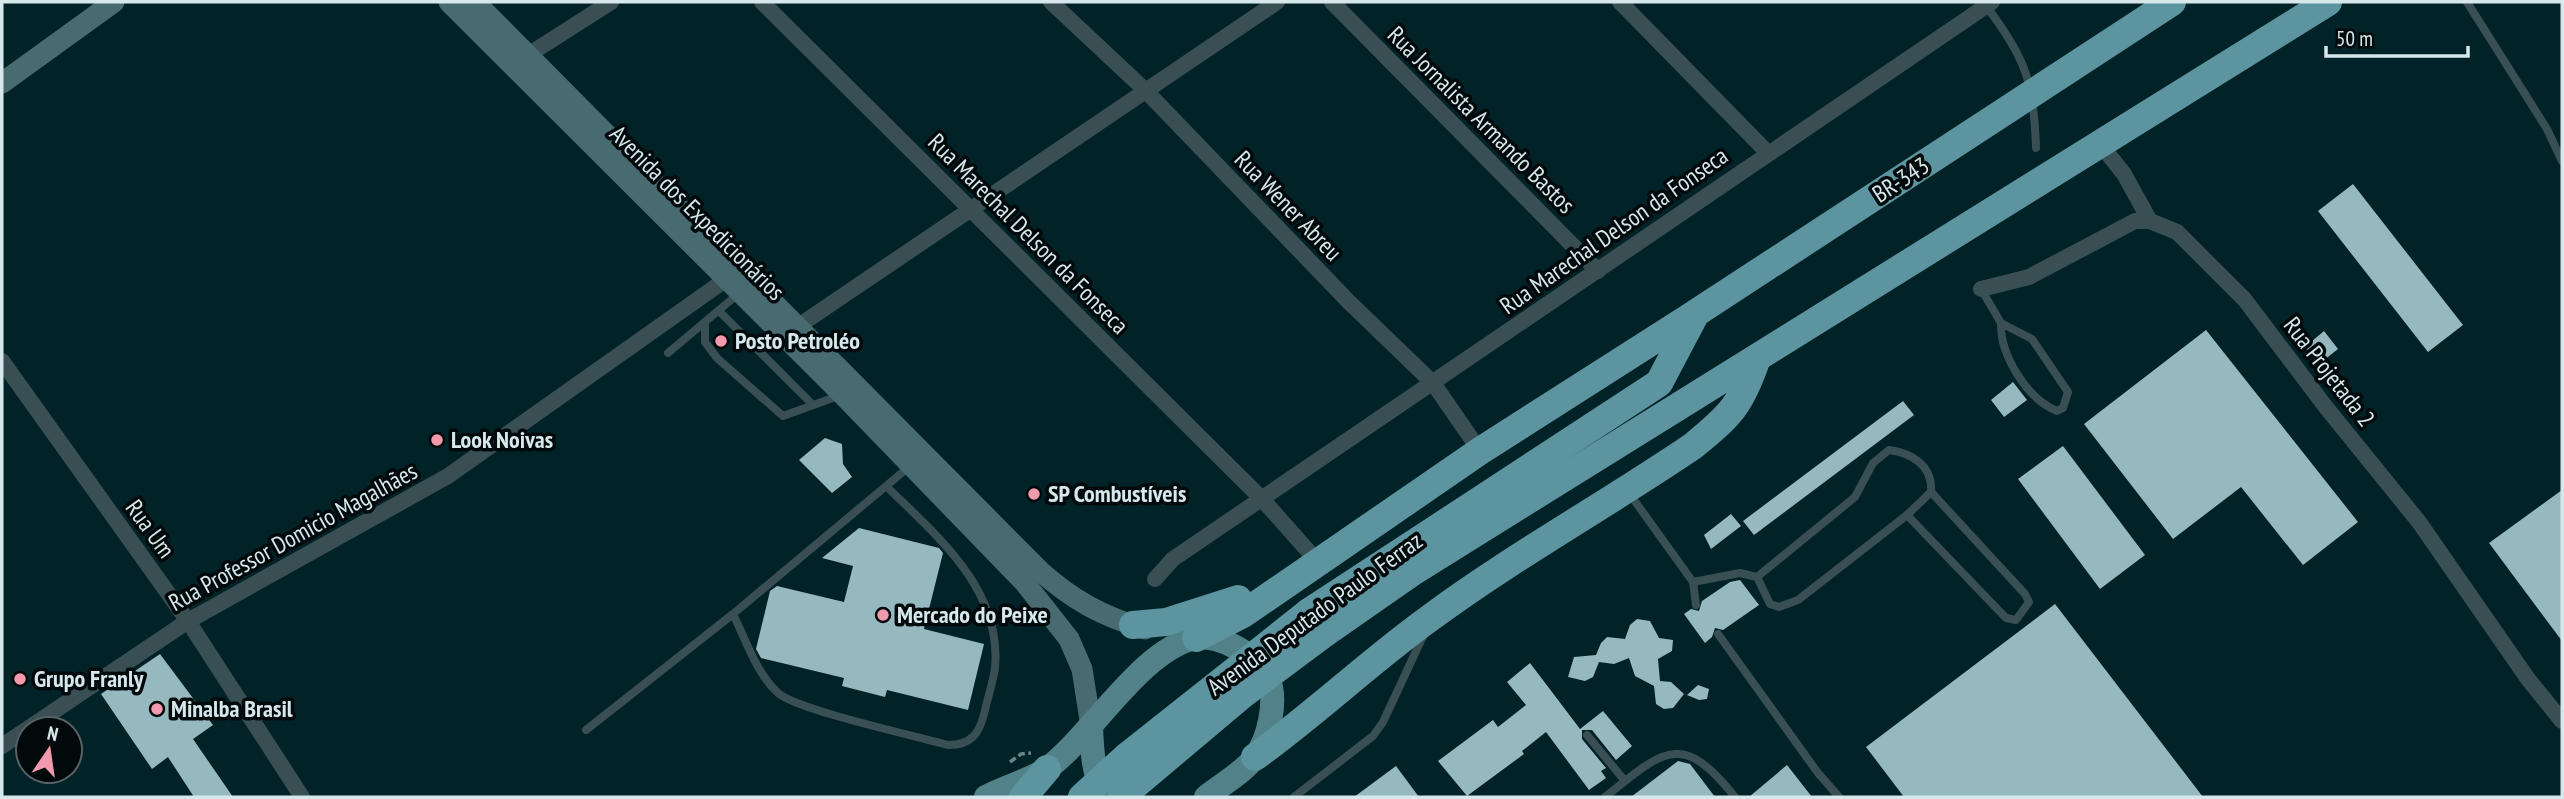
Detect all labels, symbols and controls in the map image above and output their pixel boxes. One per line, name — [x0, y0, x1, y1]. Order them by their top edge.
scale bar — [2326, 14, 2468, 58]
street label: Rua Jornalista Armando Bastos — [1381, 19, 1582, 220]
text: 50 m — [2336, 25, 2373, 52]
street label: Avenida dos Expedicionários — [603, 119, 791, 307]
street label: Rua Marechal Delson da Fonseca — [921, 127, 1135, 341]
street label: Rua Marechal Delson da Fonseca — [1494, 140, 1734, 321]
street label: Rua Wener Abreu — [1228, 144, 1349, 267]
street label: BR-343 — [1867, 150, 1935, 209]
street label: Rua Projetada 2 — [2277, 311, 2382, 433]
place label: Posto Petroléo — [735, 325, 860, 356]
marker: Posto Petroléo — [713, 333, 729, 349]
place label: Look Noivas — [451, 424, 553, 455]
marker: Look Noivas — [429, 432, 445, 448]
street label: Rua Professor Domicio Magalhães — [163, 455, 422, 618]
place label: SP Combustíveis — [1048, 478, 1186, 509]
marker: SP Combustíveis — [1026, 486, 1042, 502]
street label: Rua Um — [119, 493, 182, 564]
street label: Avenida Deputado Paulo Ferraz — [1201, 525, 1428, 702]
place label: Mercado do Peixe — [897, 599, 1048, 630]
marker: Mercado do Peixe — [875, 607, 891, 623]
place label: Grupo Franly — [34, 663, 144, 694]
marker: Grupo Franly — [12, 671, 28, 687]
place label: Minalba Brasil — [171, 693, 293, 724]
marker: Minalba Brasil — [149, 701, 165, 717]
north arrow — [14, 715, 84, 785]
text: N — [45, 721, 61, 746]

